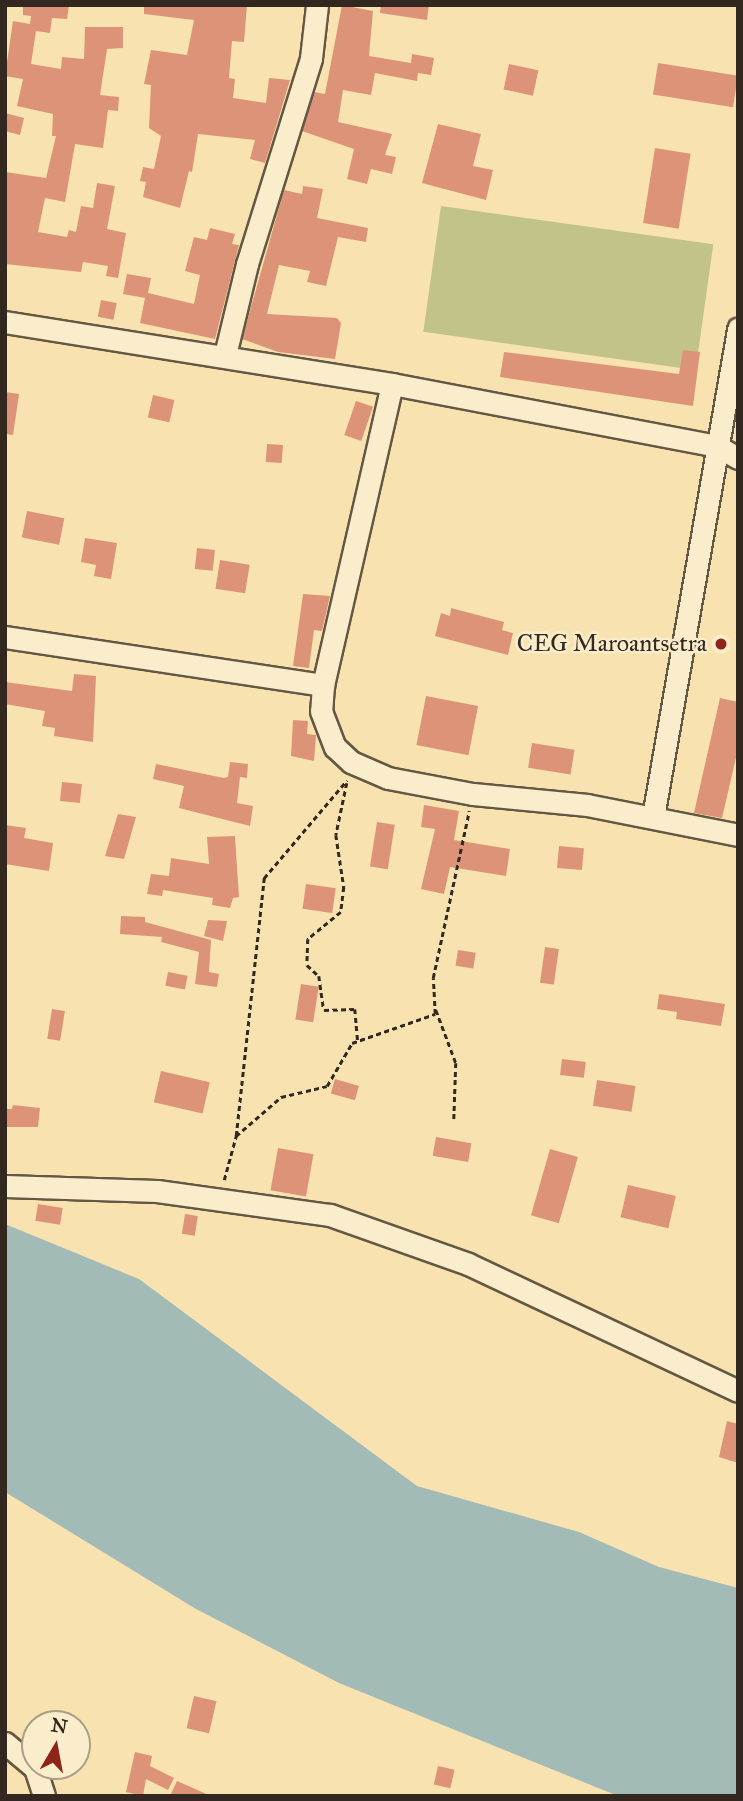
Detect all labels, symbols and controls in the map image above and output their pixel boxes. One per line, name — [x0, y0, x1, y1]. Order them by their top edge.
place label: CEG Maroantsetra — [517, 630, 707, 658]
marker: CEG Maroantsetra — [713, 636, 729, 652]
north arrow — [21, 1710, 91, 1780]
text: N — [49, 1713, 69, 1739]

